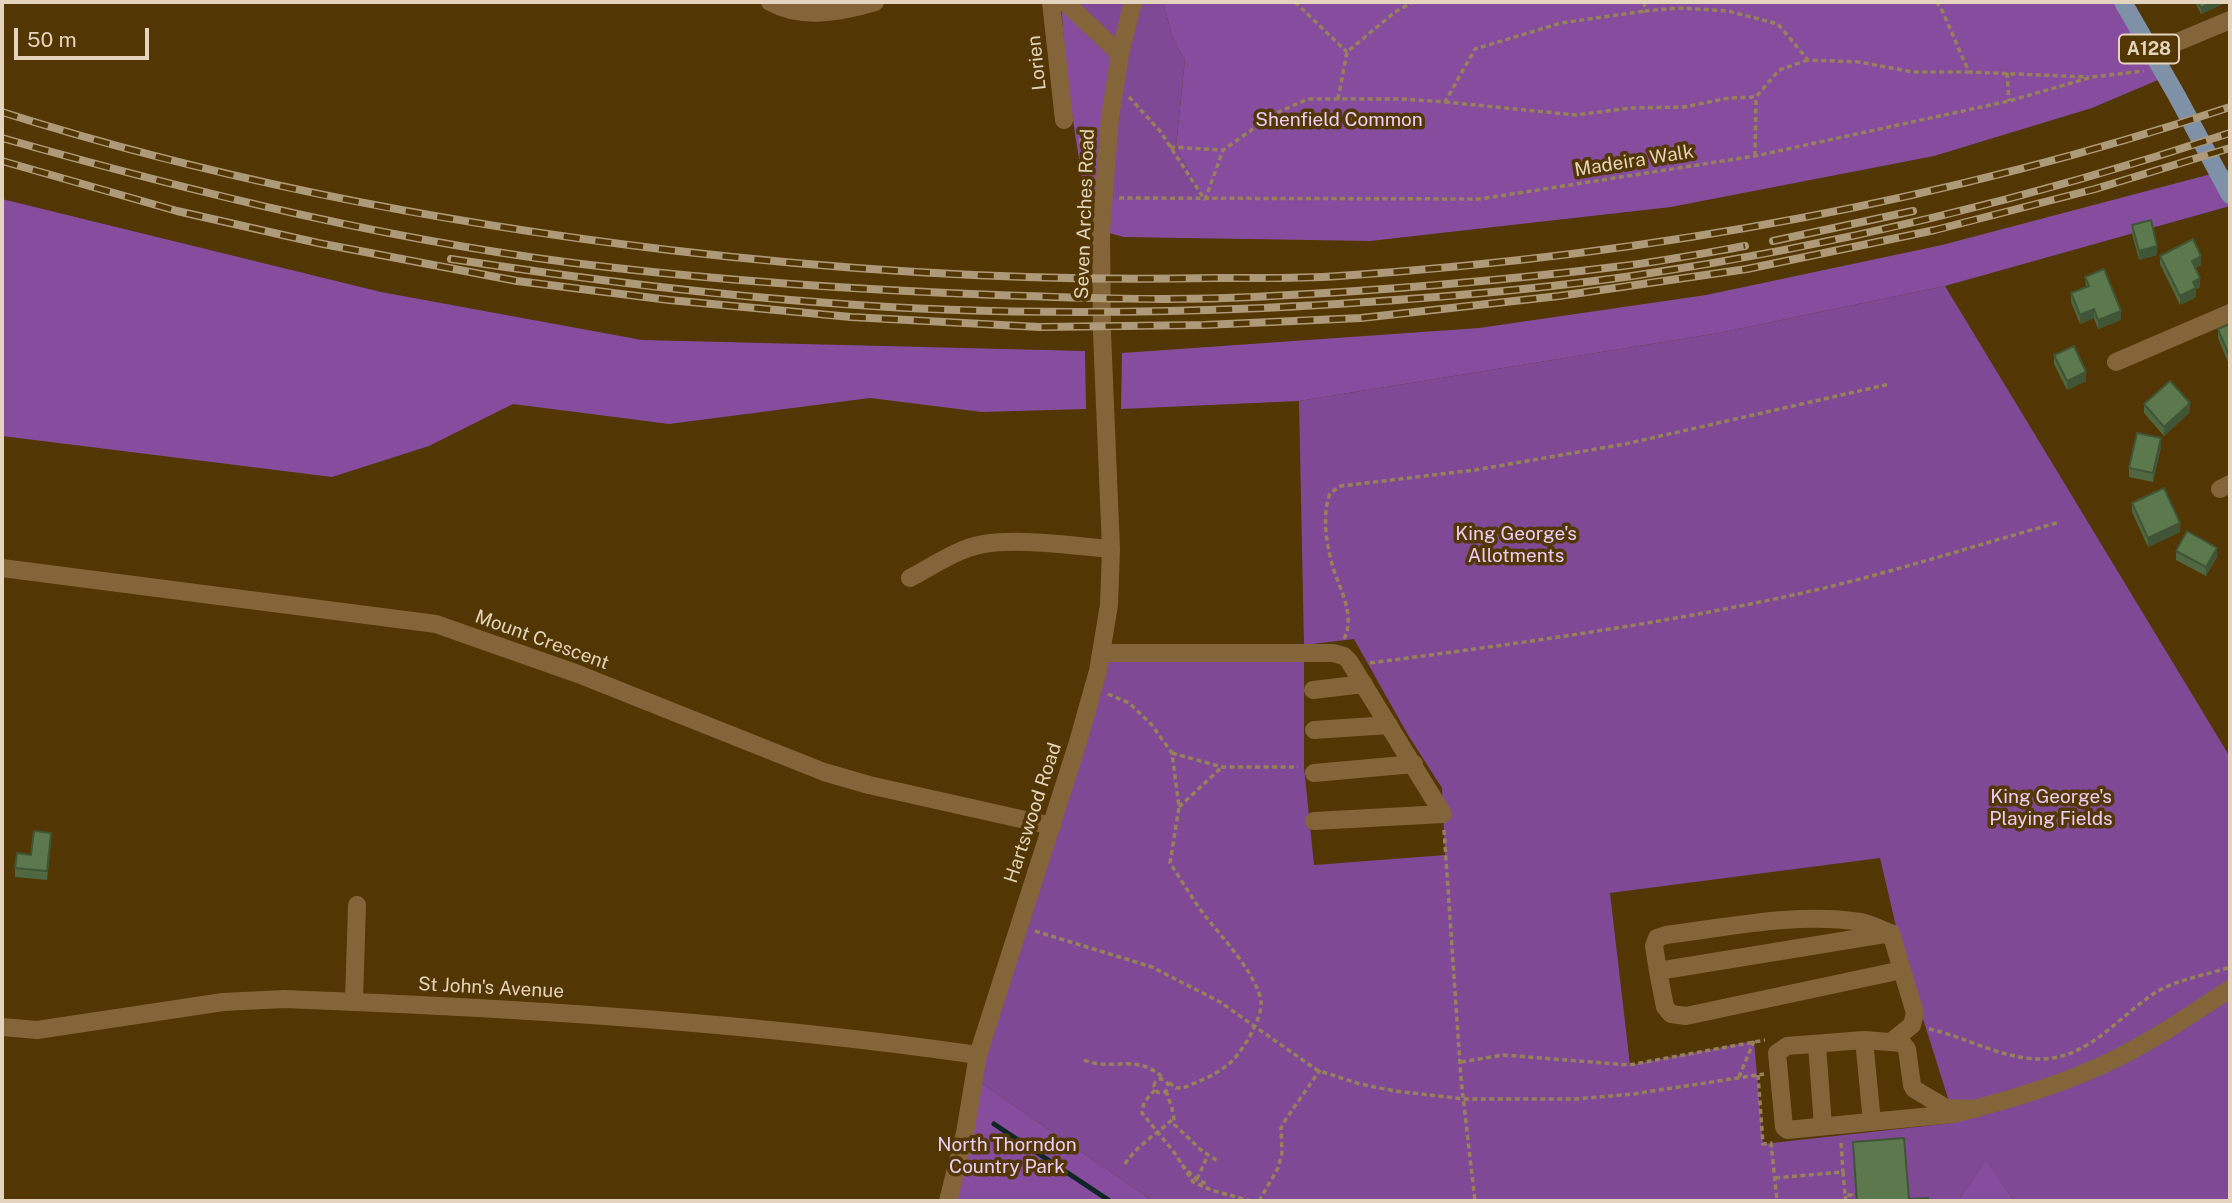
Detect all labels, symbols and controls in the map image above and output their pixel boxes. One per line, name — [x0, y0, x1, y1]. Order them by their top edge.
scale bar — [18, 14, 152, 58]
text: 50 m — [27, 27, 77, 52]
street label: Lorien — [1023, 34, 1051, 92]
road number: A128 — [2119, 34, 2179, 64]
park label: Shenfield Common — [1255, 109, 1423, 131]
street label: Seven Arches Road — [1071, 128, 1099, 300]
street label: Madeira Walk — [1573, 140, 1695, 182]
park label: King George's Allotments — [1455, 523, 1577, 567]
street label: Mount Crescent — [472, 605, 612, 675]
street label: Hartswood Road — [1000, 740, 1066, 886]
park label: King George's Playing Fields — [1989, 786, 2113, 830]
street label: St John's Avenue — [417, 973, 565, 1003]
park label: North Thorndon Country Park — [937, 1134, 1077, 1178]

